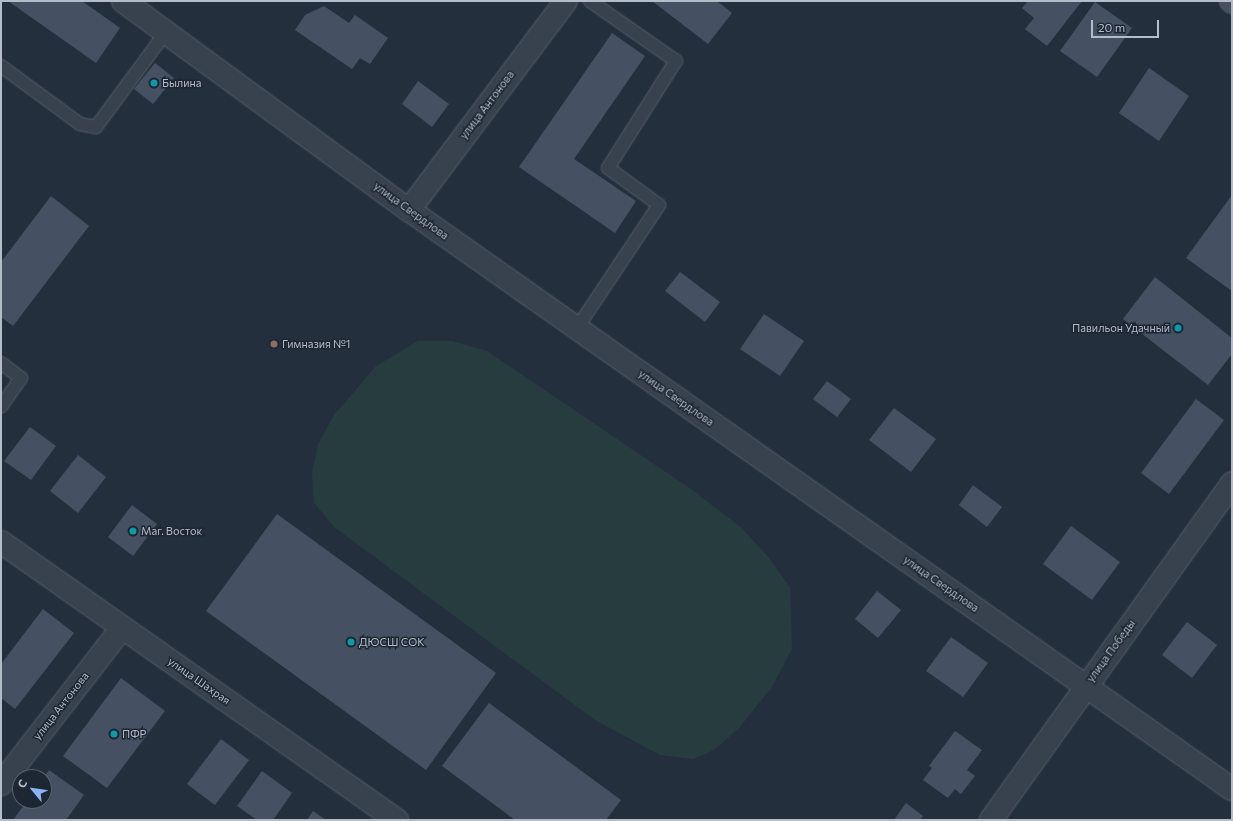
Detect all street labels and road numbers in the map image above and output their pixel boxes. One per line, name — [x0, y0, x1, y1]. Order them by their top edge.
street label: улица Антонова — [457, 68, 517, 142]
street label: улица Свердлова — [371, 180, 451, 242]
street label: улица Свердлова — [636, 367, 716, 429]
street label: улица Свердлова — [901, 553, 981, 615]
street label: улица Победы — [1084, 617, 1138, 685]
street label: улица Шахрая — [165, 655, 233, 707]
street label: улица Антонова — [31, 670, 91, 742]

